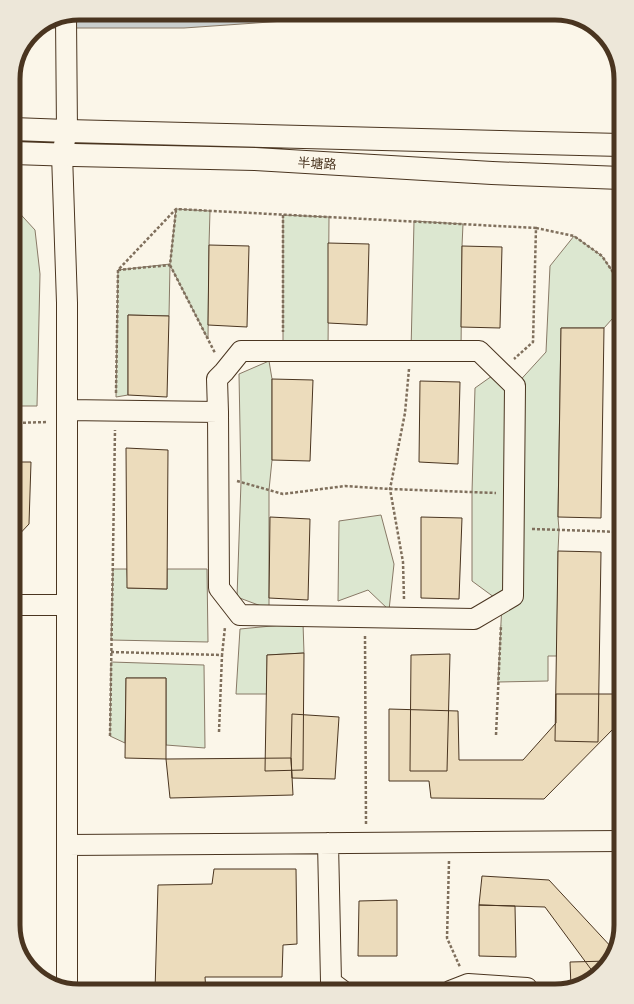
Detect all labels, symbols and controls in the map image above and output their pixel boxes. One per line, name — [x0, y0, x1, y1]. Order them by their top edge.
street label: 半塘路 — [297, 155, 337, 172]

